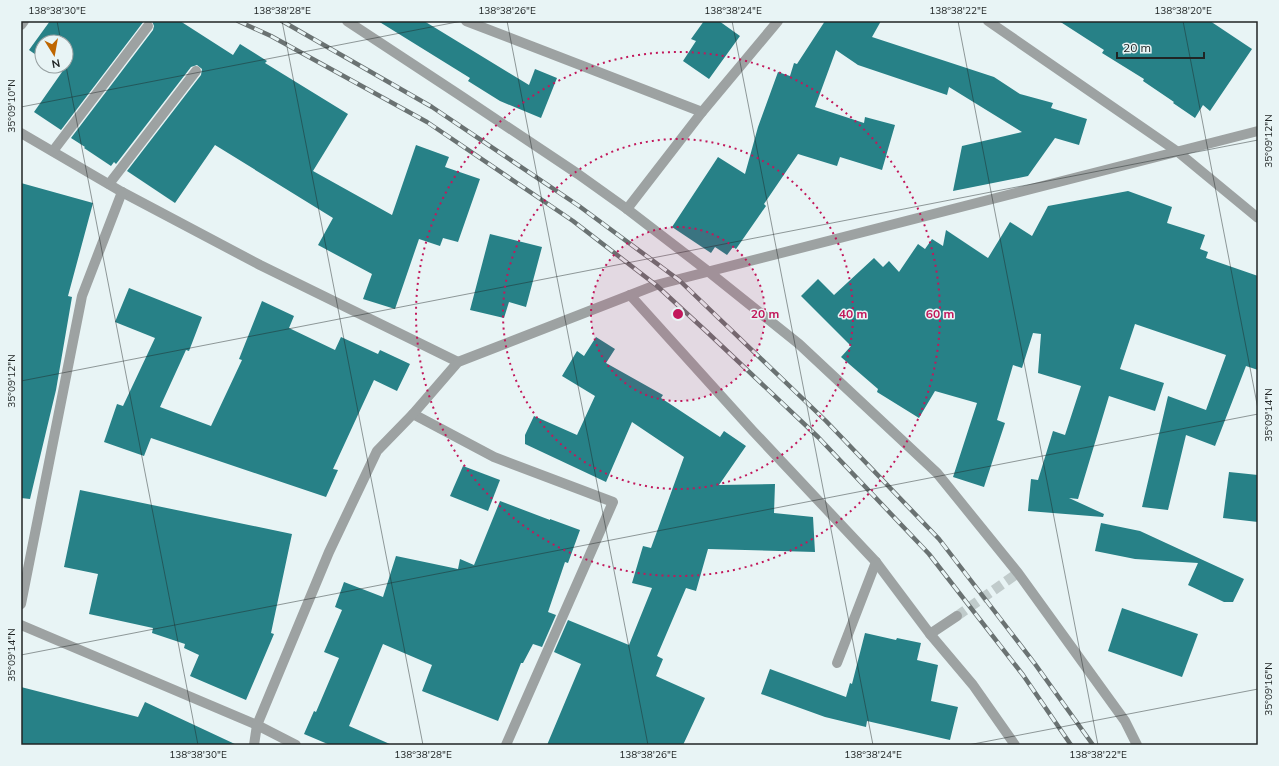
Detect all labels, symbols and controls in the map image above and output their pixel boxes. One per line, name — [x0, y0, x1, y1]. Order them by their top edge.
text: 138°38'30"E — [28, 4, 86, 17]
text: 138°38'28"E — [253, 4, 311, 17]
text: 138°38'26"E — [478, 4, 536, 17]
text: 138°38'24"E — [704, 4, 762, 17]
text: 138°38'22"E — [929, 4, 987, 17]
text: 138°38'20"E — [1154, 4, 1212, 17]
north arrow — [34, 34, 74, 74]
scale bar — [1117, 34, 1204, 60]
text: 20 m — [1123, 40, 1151, 55]
text: N — [50, 56, 61, 71]
text: 35°09'10"N — [5, 79, 18, 133]
text: 35°09'12"N — [1262, 114, 1275, 168]
text: 20 m — [751, 306, 779, 321]
text: 40 m — [839, 306, 867, 321]
text: 60 m — [926, 306, 954, 321]
centre of rings — [671, 307, 685, 321]
text: 35°09'12"N — [5, 354, 18, 408]
text: 35°09'14"N — [1262, 388, 1275, 442]
text: 35°09'14"N — [5, 628, 18, 682]
text: 35°09'16"N — [1262, 662, 1275, 716]
text: 138°38'30"E — [169, 748, 227, 761]
text: 138°38'28"E — [394, 748, 452, 761]
text: 138°38'26"E — [619, 748, 677, 761]
text: 138°38'24"E — [844, 748, 902, 761]
text: 138°38'22"E — [1069, 748, 1127, 761]

